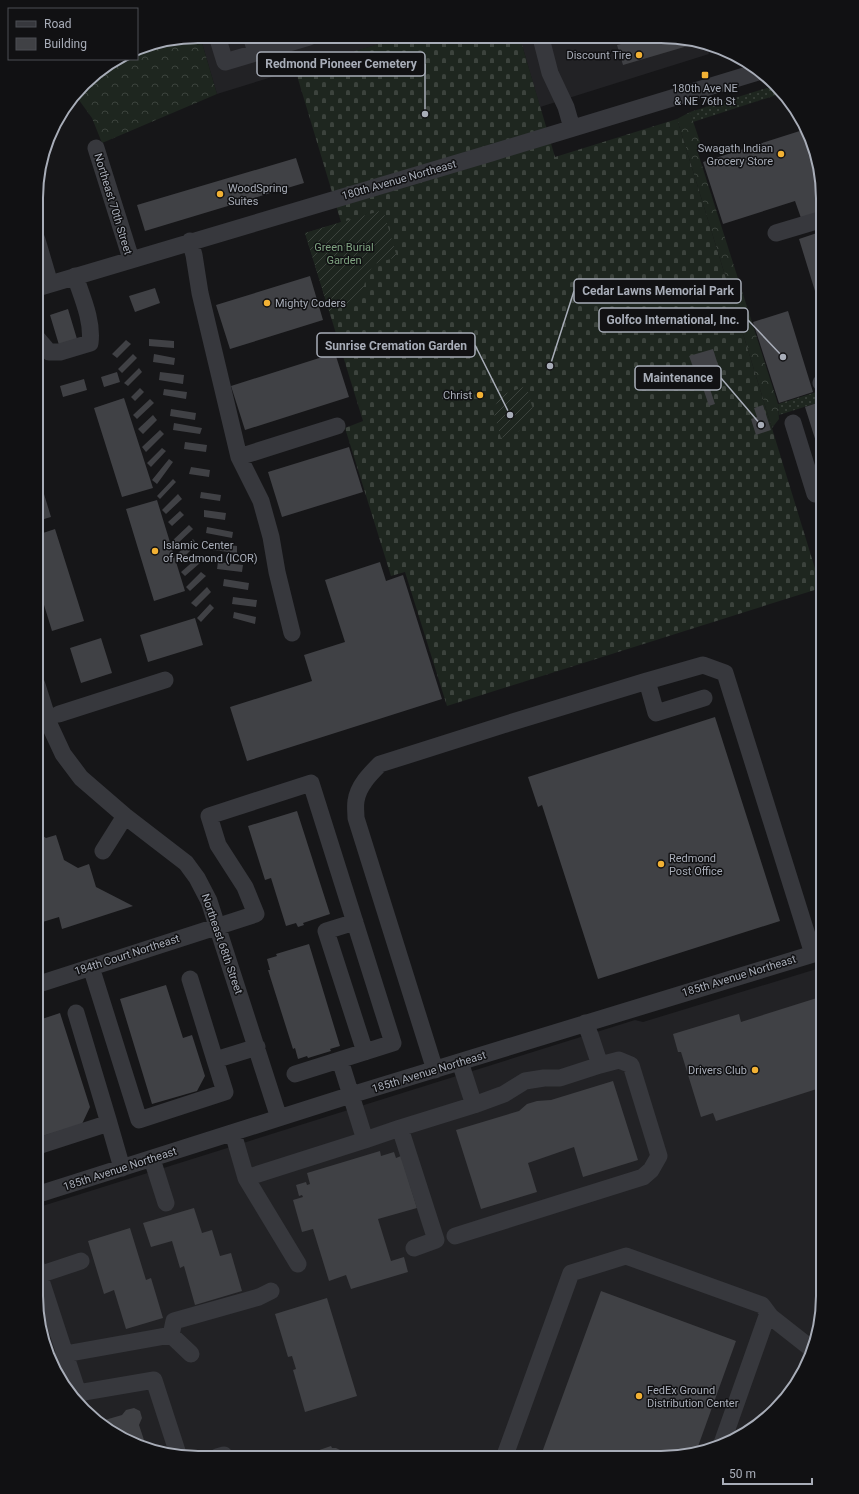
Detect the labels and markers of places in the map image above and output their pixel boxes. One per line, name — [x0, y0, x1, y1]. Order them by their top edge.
place label: Discount Tire — [566, 49, 631, 62]
marker: Discount Tire — [634, 50, 644, 60]
callout: Redmond Pioneer Cemetery — [257, 52, 425, 76]
marker: 180th Ave NE & NE 76th St — [700, 70, 710, 80]
place label: 180th Ave NE & NE 76th St — [672, 82, 738, 108]
place label: Swagath Indian Grocery Store — [698, 142, 773, 168]
marker: Swagath Indian Grocery Store — [776, 149, 786, 159]
place label: WoodSpring Suites — [228, 182, 288, 208]
marker: WoodSpring Suites — [215, 189, 225, 199]
callout: Cedar Lawns Memorial Park — [574, 279, 741, 303]
place label: Mighty Coders — [275, 297, 346, 310]
marker: Mighty Coders — [262, 298, 272, 308]
callout: Golfco International, Inc. — [599, 308, 748, 332]
callout: Sunrise Cremation Garden — [317, 333, 475, 357]
callout: Maintenance — [635, 366, 721, 390]
place label: Christ — [443, 389, 472, 402]
marker: Christ — [475, 390, 485, 400]
place label: Islamic Center of Redmond (ICOR) — [163, 539, 258, 565]
marker: Islamic Center of Redmond (ICOR) — [150, 546, 160, 556]
place label: Redmond Post Office — [669, 852, 723, 878]
marker: Redmond Post Office — [656, 859, 666, 869]
place label: Drivers Club — [688, 1064, 747, 1077]
marker: Drivers Club — [750, 1065, 760, 1075]
place label: FedEx Ground Distribution Center — [647, 1384, 739, 1410]
marker: FedEx Ground Distribution Center — [634, 1391, 644, 1401]

